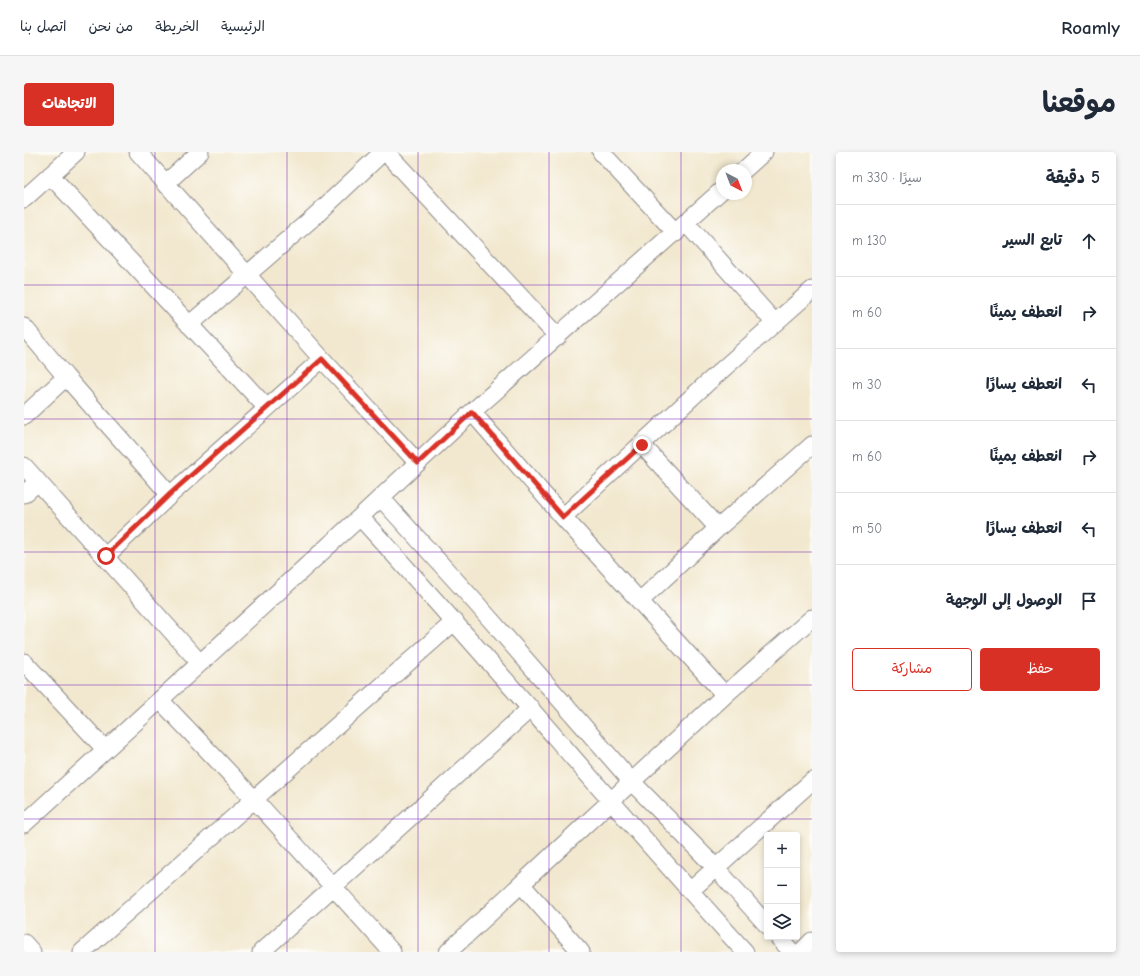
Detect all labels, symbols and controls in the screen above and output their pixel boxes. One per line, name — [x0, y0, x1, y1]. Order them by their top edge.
text: Roamly — [1061, 17, 1120, 39]
text: اتصل بنا — [20, 18, 67, 35]
text: من نحن — [89, 18, 133, 35]
text: الخريطة — [155, 18, 199, 35]
text: الرئيسية — [221, 18, 265, 35]
button: الاتجاهات — [24, 83, 114, 126]
text: موقعنا — [1042, 87, 1116, 119]
north arrow — [716, 164, 752, 200]
text: 5 دقيقة — [1046, 168, 1100, 187]
text: سيرًا · 330 m — [852, 170, 922, 185]
icon: ahead — [1078, 230, 1100, 252]
text: تابع السير — [1003, 231, 1062, 249]
text: 130 m — [852, 233, 887, 248]
icon: right — [1078, 302, 1100, 324]
text: انعطف يمينًا — [990, 303, 1062, 321]
text: 60 m — [852, 305, 882, 320]
icon: left — [1078, 374, 1100, 396]
text: انعطف يسارًا — [986, 375, 1062, 393]
text: 30 m — [852, 377, 882, 392]
route end — [633, 436, 651, 454]
icon: right — [1078, 446, 1100, 468]
text: انعطف يمينًا — [990, 447, 1062, 465]
text: 60 m — [852, 449, 882, 464]
icon: left — [1078, 518, 1100, 540]
text: انعطف يسارًا — [986, 519, 1062, 537]
text: 50 m — [852, 521, 882, 536]
route start — [97, 547, 115, 565]
icon: arrive — [1078, 590, 1100, 612]
text: الوصول إلى الوجهة — [946, 591, 1062, 609]
button: مشاركة — [852, 648, 972, 691]
button: حفظ — [980, 648, 1100, 691]
map controls — [764, 832, 800, 940]
button: + — [764, 832, 800, 868]
button: − — [764, 868, 800, 904]
button: layers — [764, 904, 800, 940]

